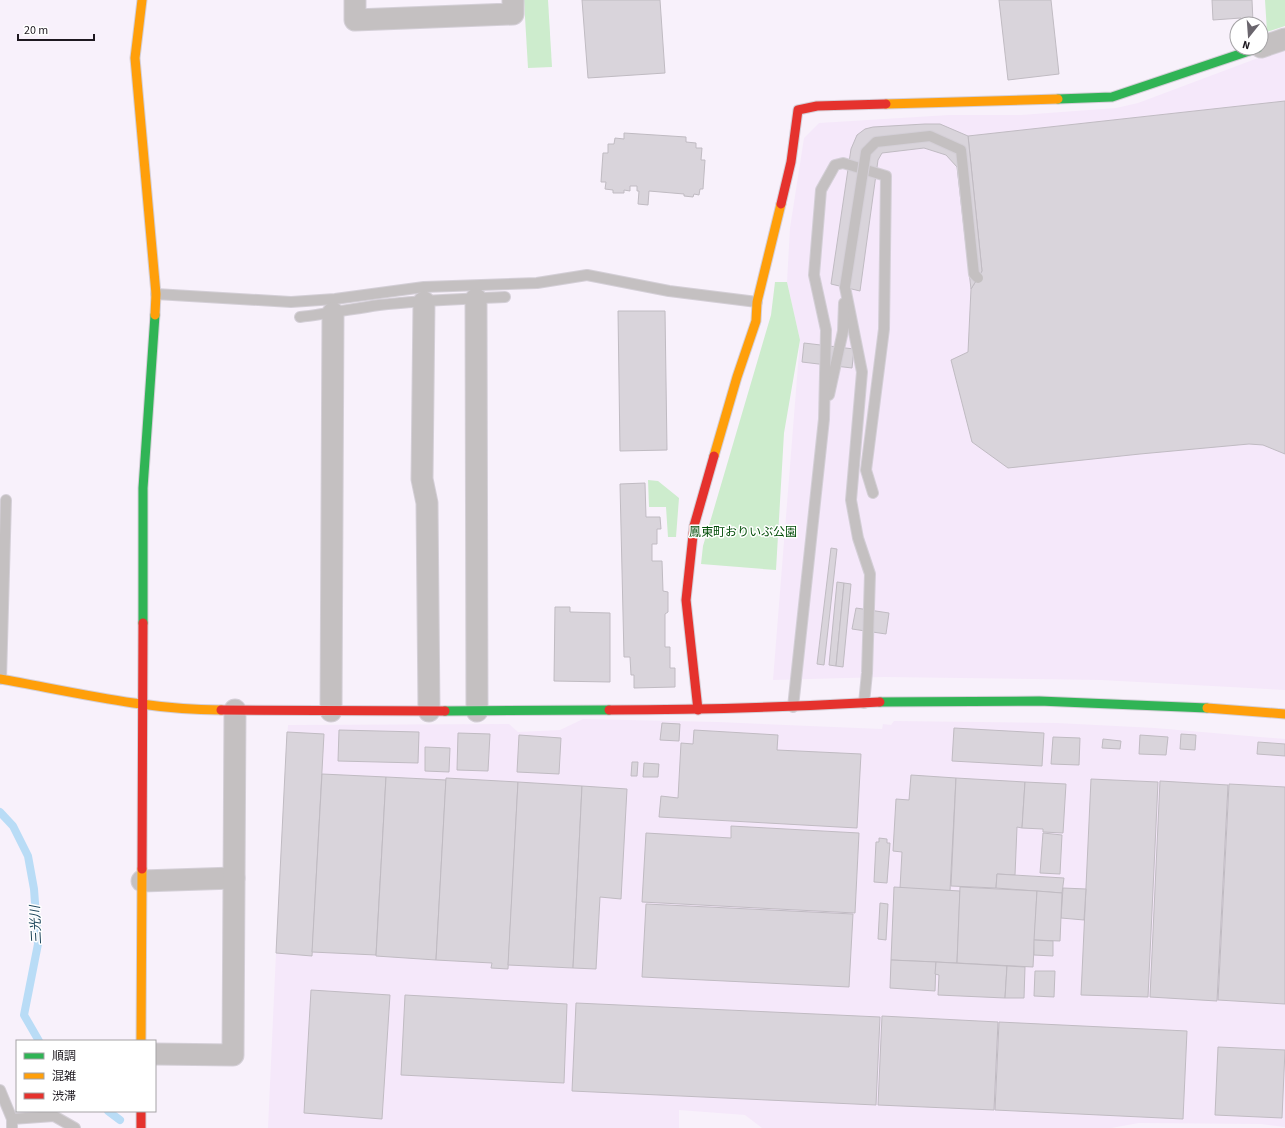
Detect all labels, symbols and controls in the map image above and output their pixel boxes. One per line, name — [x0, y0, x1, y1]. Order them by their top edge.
scale bar — [18, 16, 94, 42]
north arrow — [1229, 16, 1269, 56]
text: 20 m — [24, 22, 48, 39]
text: N — [1241, 37, 1252, 53]
park label: 鳳東町おりいぶ公園 — [689, 524, 797, 541]
water label: 三光川 — [26, 903, 46, 945]
legend — [16, 1040, 156, 1112]
text: 順調 — [52, 1048, 76, 1065]
text: 混雑 — [52, 1068, 76, 1085]
text: 渋滞 — [52, 1088, 76, 1105]

